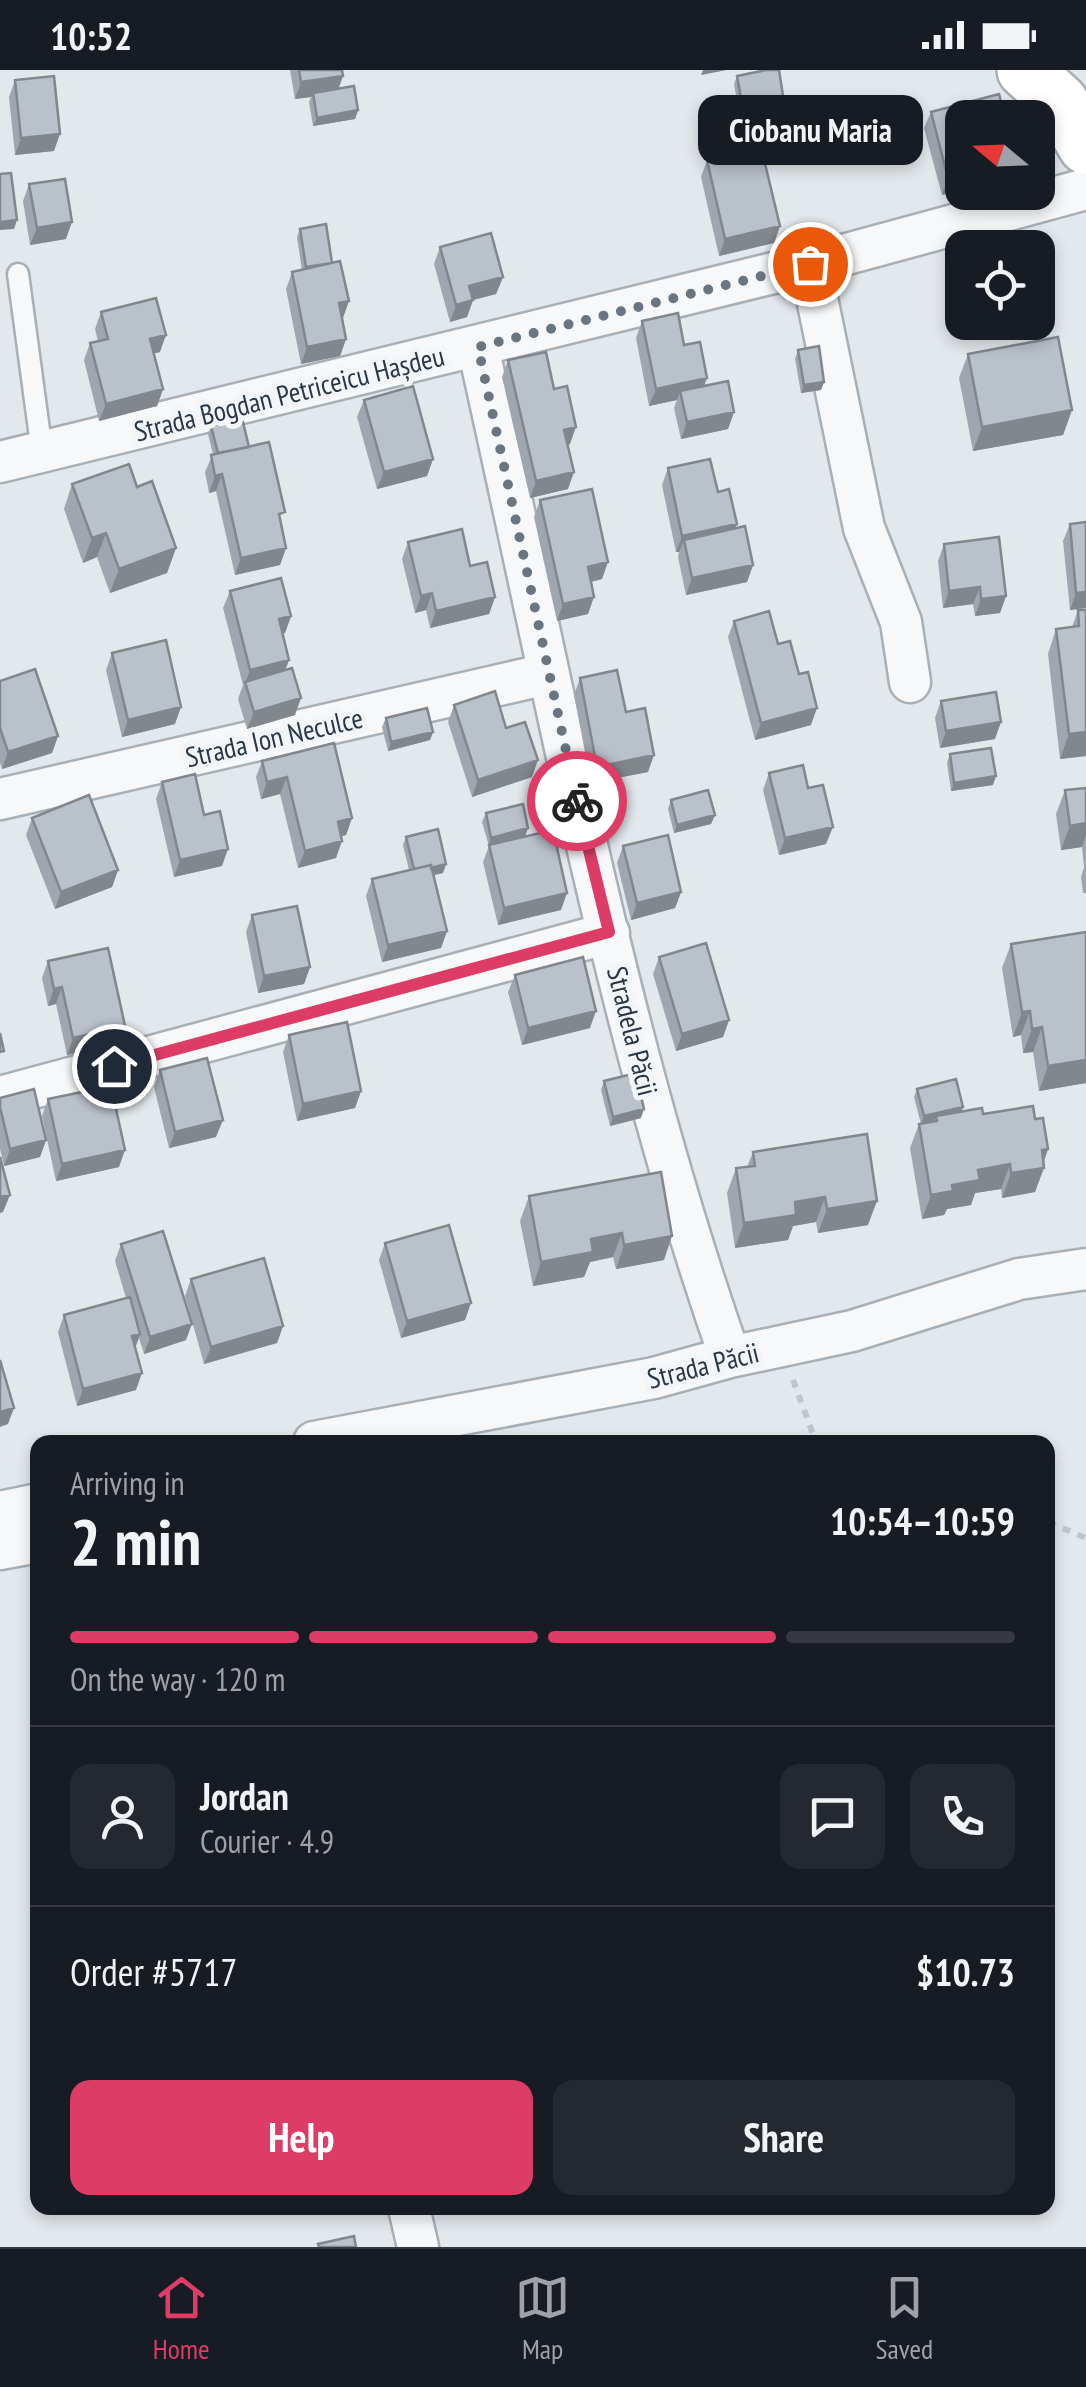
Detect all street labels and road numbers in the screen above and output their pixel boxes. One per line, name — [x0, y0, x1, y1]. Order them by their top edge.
street label: Strada Bogdan Petriceicu Hașdeu — [130, 337, 448, 449]
street label: Strada Ion Neculce — [182, 699, 366, 775]
street label: Stradela Păcii — [599, 963, 667, 1099]
street label: Strada Păcii — [643, 1333, 763, 1397]

